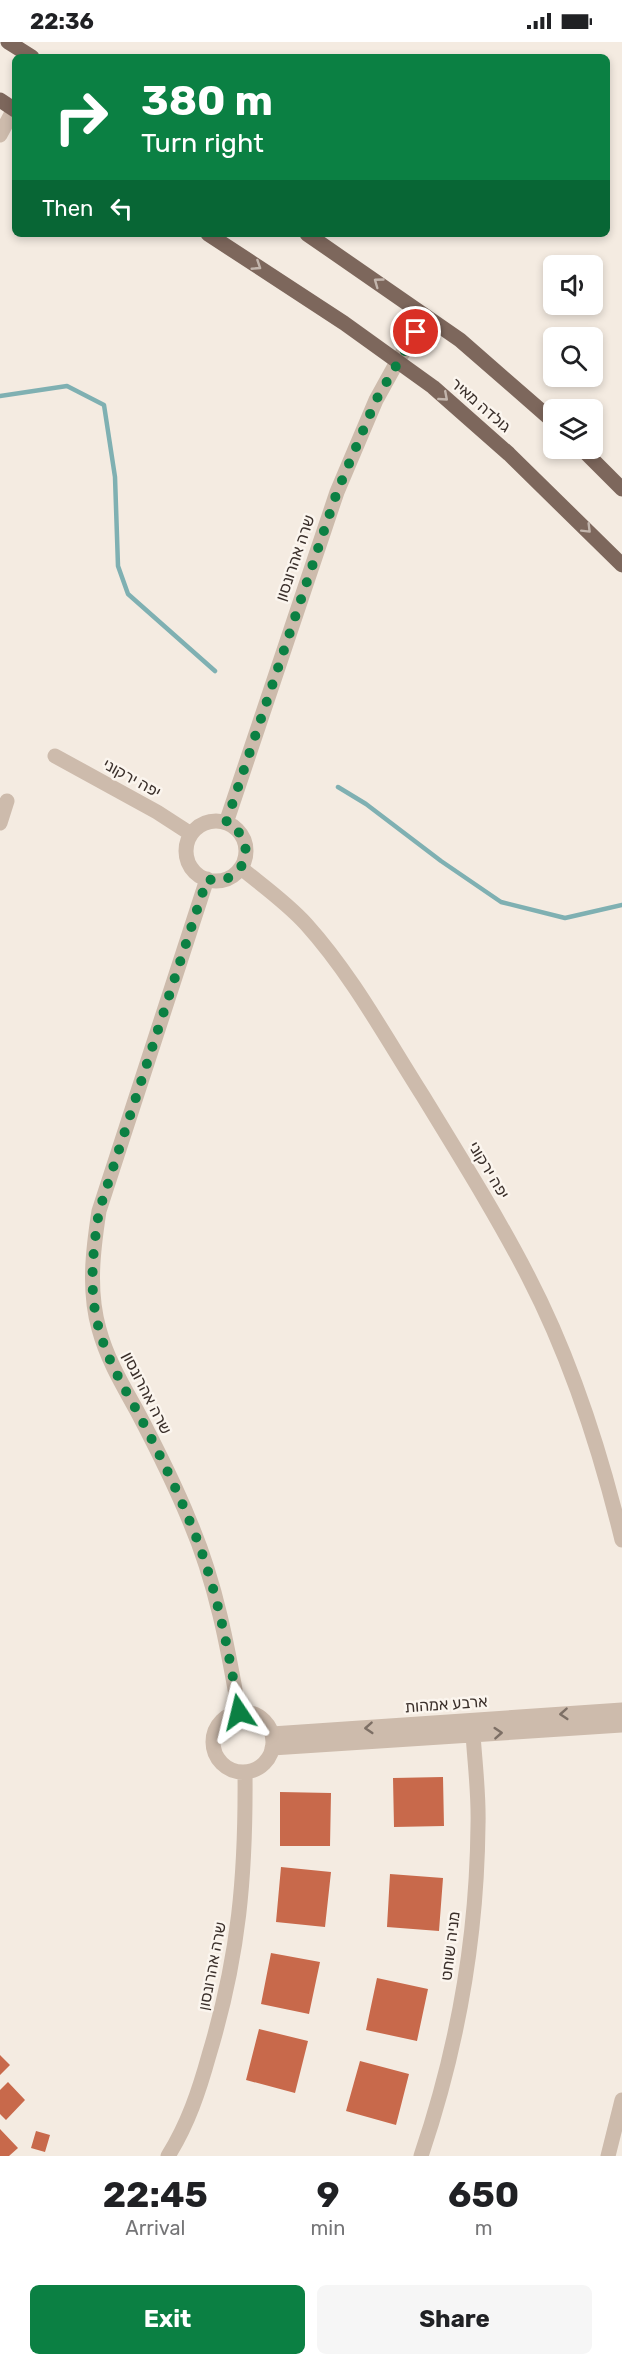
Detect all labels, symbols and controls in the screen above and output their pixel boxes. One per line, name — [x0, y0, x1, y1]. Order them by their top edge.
text: 22:36 — [30, 8, 94, 35]
text: 380 m — [141, 76, 273, 126]
icon: right — [42, 78, 120, 156]
text: Turn right — [141, 127, 264, 159]
icon: left — [105, 192, 138, 225]
text: Then — [42, 195, 93, 222]
map controls — [543, 255, 603, 459]
button: sound — [543, 255, 603, 315]
one-way arrow — [251, 258, 261, 270]
one-way arrow — [373, 278, 384, 289]
pin — [390, 306, 441, 357]
icon: arrive — [399, 315, 432, 348]
button: search — [543, 327, 603, 387]
street label: גולדה מאיר — [447, 374, 515, 436]
one-way arrow — [437, 390, 447, 401]
button: layers — [543, 399, 603, 459]
street label: שרה אהרונסון — [271, 512, 319, 604]
one-way arrow — [580, 522, 590, 533]
street label: יפה ירקוני — [100, 754, 164, 802]
street label: יפה ירקוני — [465, 1138, 513, 1202]
street label: שרה אהרונסון — [118, 1349, 176, 1437]
position arrow — [207, 1680, 271, 1744]
street label: ארבע אמהות — [404, 1692, 488, 1716]
one-way arrow — [559, 1708, 568, 1721]
one-way arrow — [365, 1721, 374, 1734]
one-way arrow — [494, 1727, 503, 1740]
street label: מניה שוחט — [436, 1910, 464, 1982]
street label: שרה אהרונסון — [194, 1920, 230, 2012]
text: 22:45 — [103, 2173, 208, 2216]
text: 9 — [316, 2173, 340, 2216]
text: 650 — [448, 2173, 519, 2216]
text: Arrival — [125, 2216, 185, 2240]
text: min — [311, 2216, 345, 2240]
text: m — [475, 2216, 493, 2240]
button: Exit — [30, 2285, 305, 2354]
button: Share — [317, 2285, 592, 2354]

